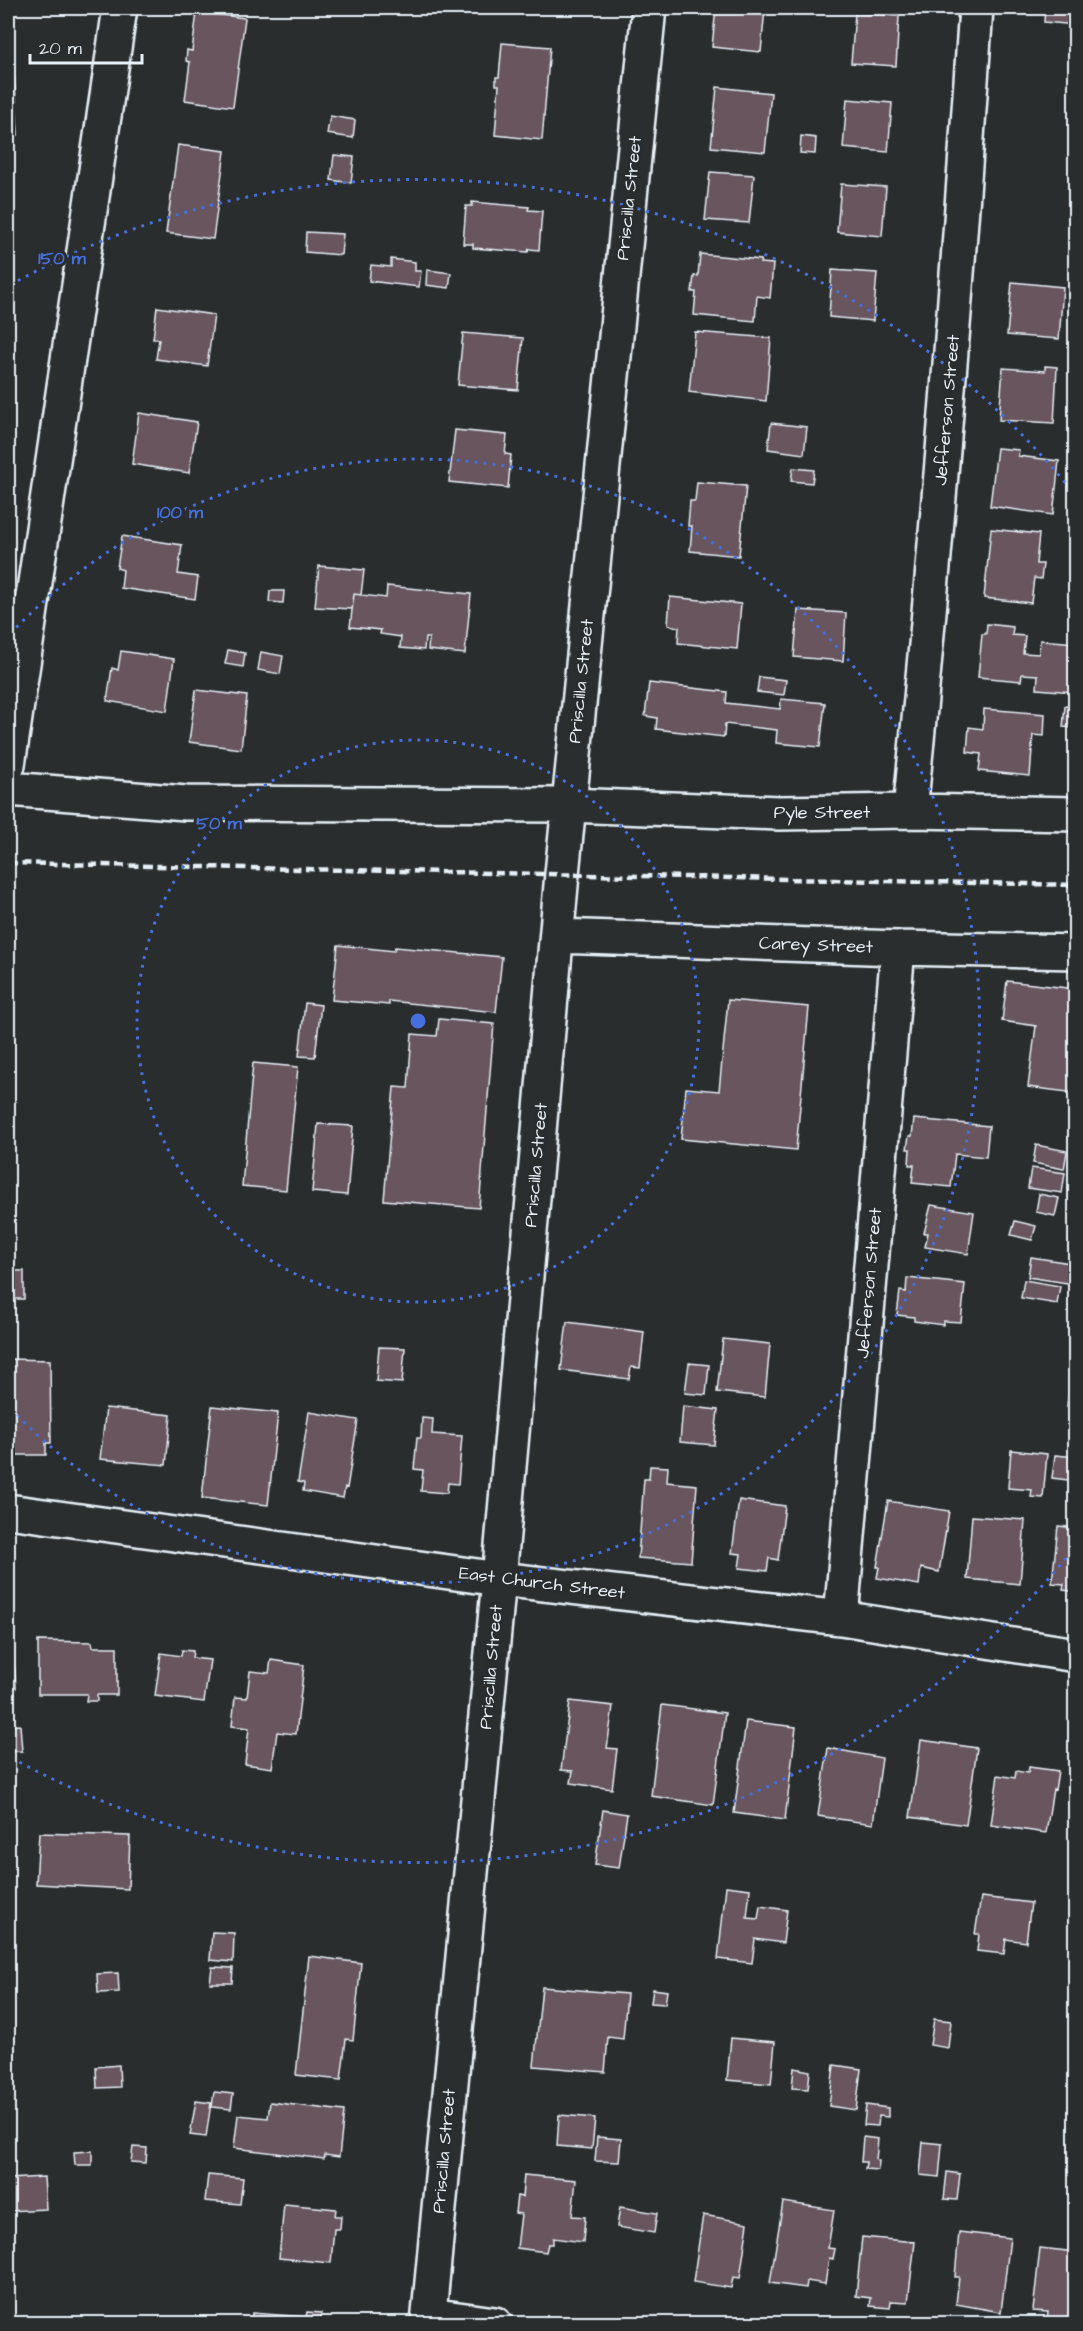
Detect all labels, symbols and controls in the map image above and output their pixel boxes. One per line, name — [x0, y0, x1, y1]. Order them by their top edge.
scale bar — [30, 27, 142, 65]
text: 20 m — [39, 36, 82, 61]
street label: Priscilla Street — [610, 134, 648, 261]
text: 150 m — [38, 246, 87, 271]
street label: Jefferson Street — [928, 333, 966, 486]
text: 100 m — [157, 500, 204, 525]
street label: Priscilla Street — [562, 617, 600, 744]
street label: Pyle Street — [774, 800, 871, 826]
text: 50 m — [196, 811, 243, 836]
street label: Carey Street — [758, 931, 874, 961]
centre of rings — [408, 1011, 428, 1031]
street label: Priscilla Street — [518, 1101, 554, 1228]
street label: Jefferson Street — [850, 1206, 888, 1359]
street label: East Church Street — [458, 1560, 627, 1606]
street label: Priscilla Street — [473, 1603, 509, 1730]
street label: Priscilla Street — [426, 2087, 462, 2214]

